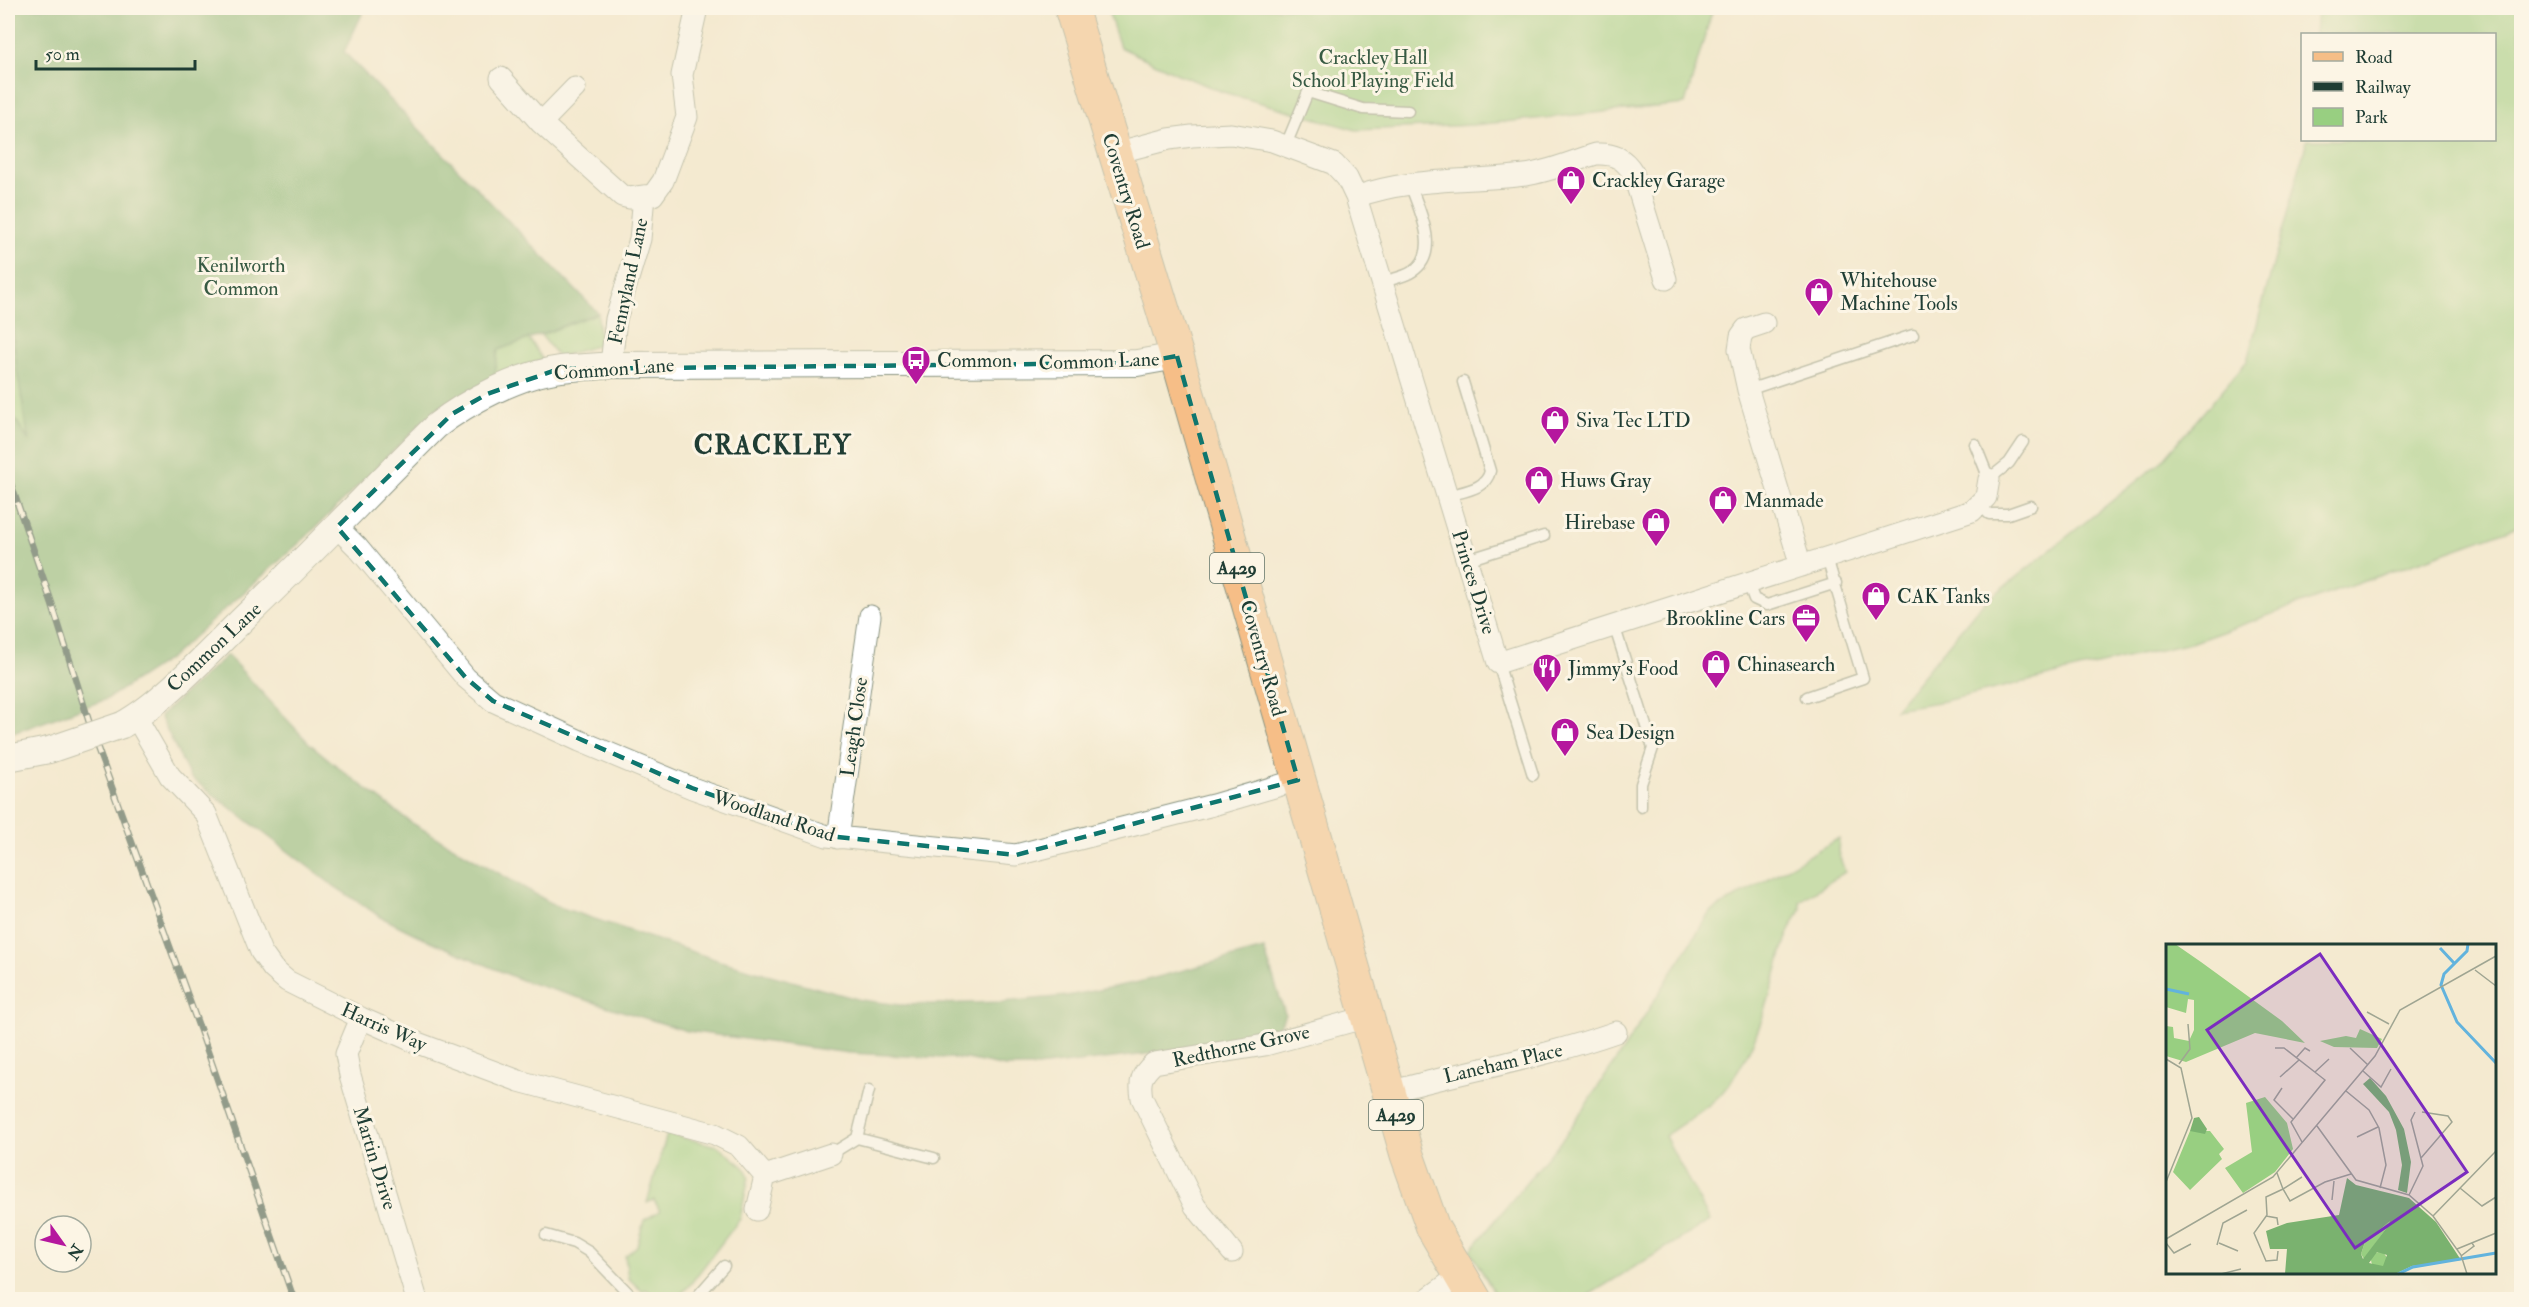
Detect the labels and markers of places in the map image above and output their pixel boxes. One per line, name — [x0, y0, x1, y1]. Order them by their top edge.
shop icon: Crackley Garage — [1555, 164, 1587, 206]
place label: Crackley Garage — [1592, 168, 1725, 193]
place label: Whitehouse Machine Tools — [1839, 268, 1958, 316]
shop icon: Whitehouse Machine Tools — [1803, 276, 1835, 318]
bus stop icon: Common — [900, 344, 932, 386]
place label: Common — [937, 348, 1012, 373]
shop icon: Siva Tec LTD — [1539, 404, 1571, 446]
place label: Siva Tec LTD — [1576, 408, 1691, 433]
shop icon: Huws Gray — [1523, 464, 1555, 506]
place label: Huws Gray — [1560, 468, 1652, 493]
shop icon: Manmade — [1707, 484, 1739, 526]
place label: Manmade — [1744, 488, 1824, 513]
shop icon: Hirebase — [1640, 506, 1672, 548]
place label: Hirebase — [1564, 510, 1635, 535]
shop icon: CAK Tanks — [1860, 580, 1892, 622]
place label: CAK Tanks — [1897, 584, 1990, 609]
office icon: Brookline Cars — [1790, 602, 1822, 644]
place label: Brookline Cars — [1665, 606, 1785, 631]
shop icon: Chinasearch — [1700, 648, 1732, 690]
restaurant icon: Jimmy's Food — [1531, 652, 1563, 694]
place label: Chinasearch — [1737, 652, 1836, 677]
place label: Jimmy's Food — [1567, 656, 1678, 681]
shop icon: Sea Design — [1549, 716, 1581, 758]
place label: Sea Design — [1586, 720, 1675, 745]

